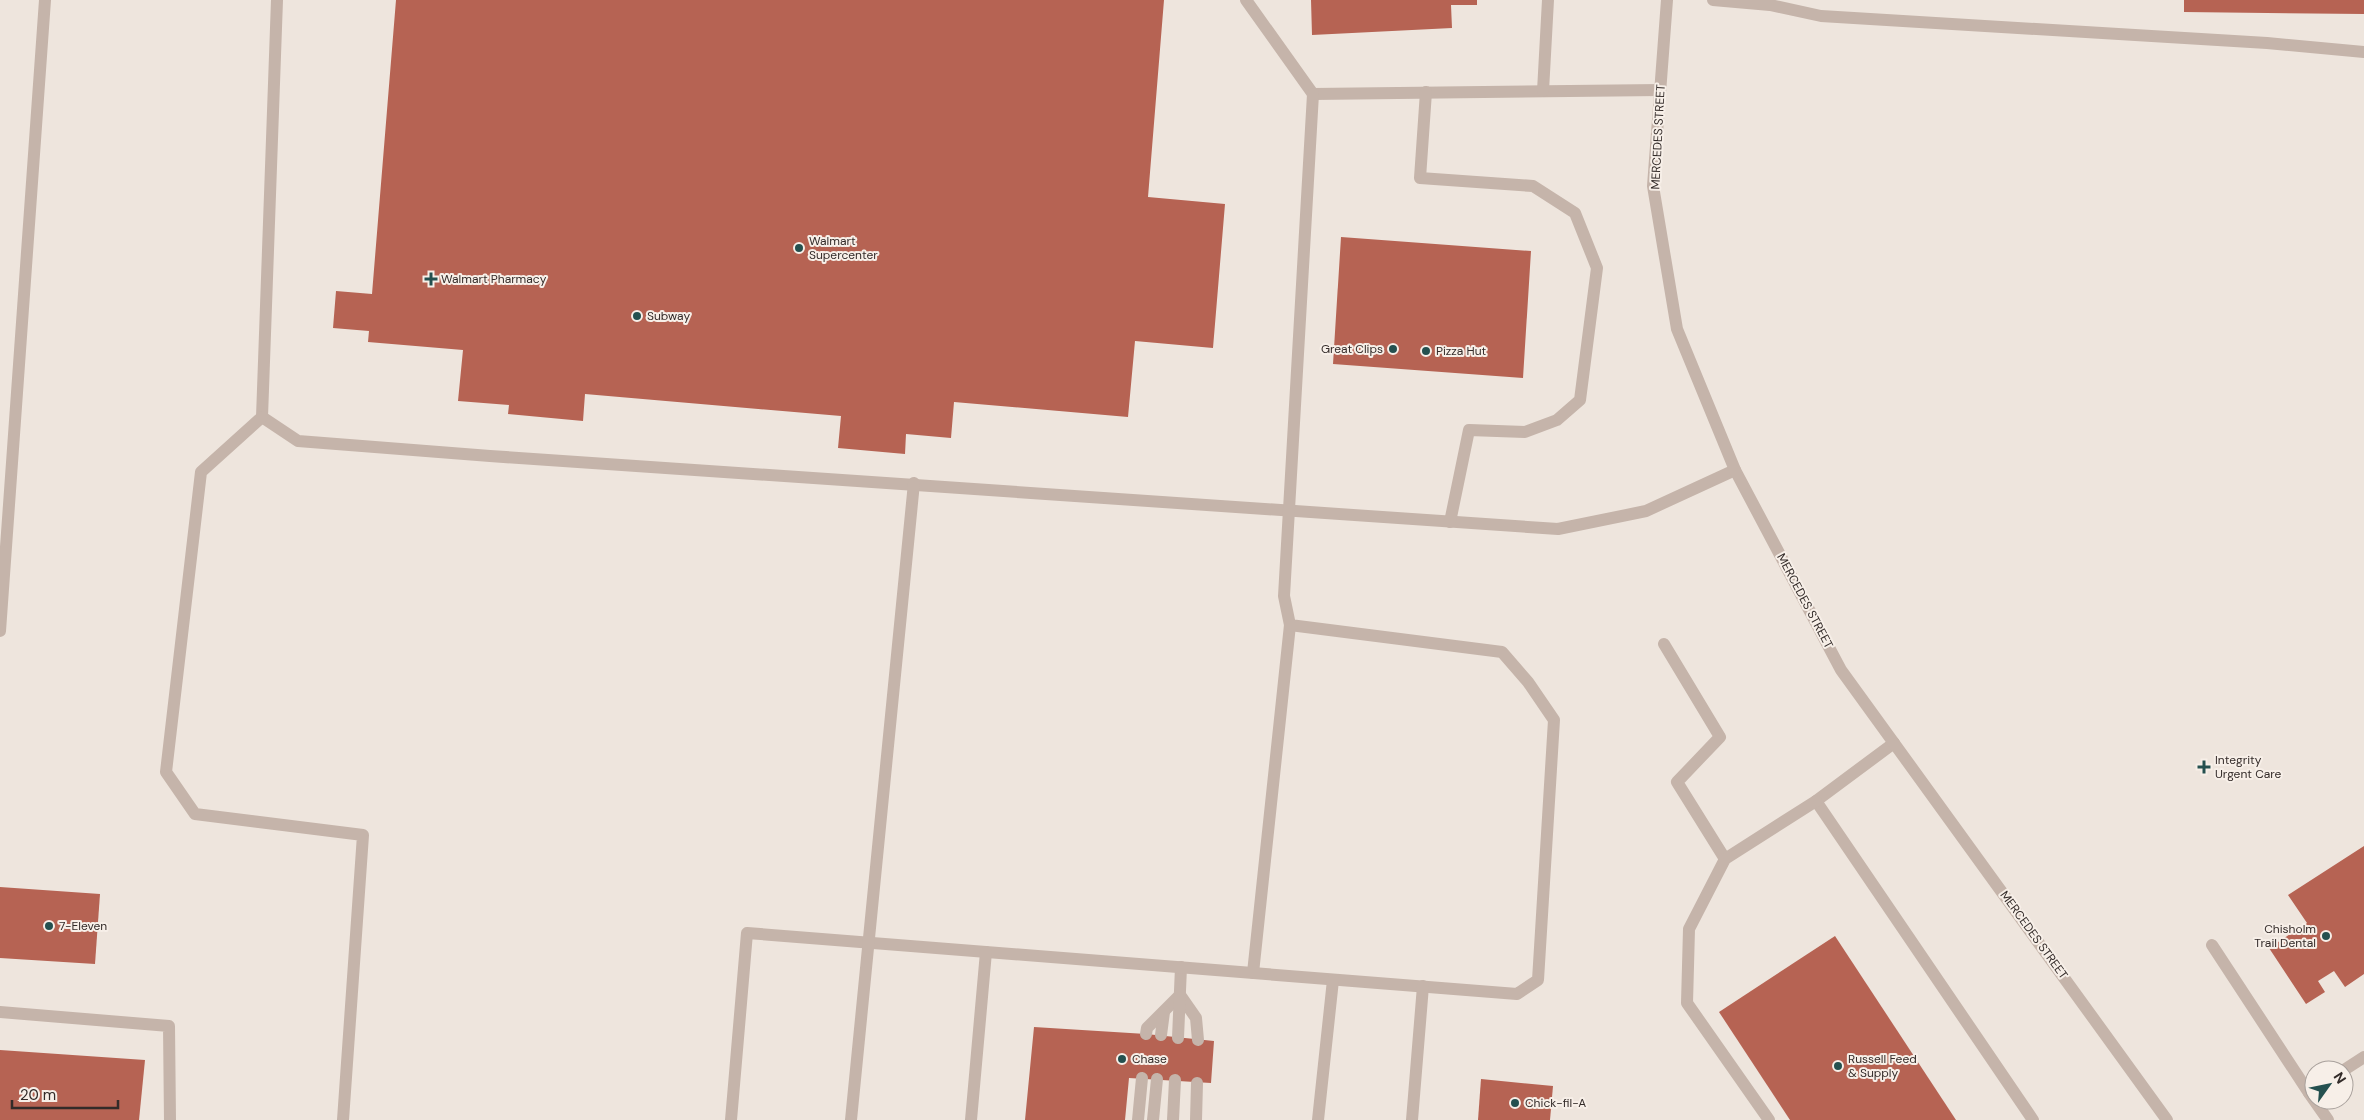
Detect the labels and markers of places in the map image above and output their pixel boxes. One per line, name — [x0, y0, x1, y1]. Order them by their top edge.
place label: Walmart Supercenter — [809, 233, 878, 263]
marker: Walmart Supercenter — [793, 242, 805, 254]
place label: Walmart Pharmacy — [441, 271, 547, 287]
marker: Walmart Pharmacy — [425, 273, 437, 285]
place label: Subway — [647, 308, 690, 324]
marker: Subway — [631, 310, 643, 322]
place label: Great Clips — [1321, 341, 1383, 357]
marker: Great Clips — [1387, 343, 1399, 355]
place label: Pizza Hut — [1436, 343, 1487, 359]
marker: Pizza Hut — [1420, 345, 1432, 357]
place label: Integrity Urgent Care — [2215, 752, 2282, 782]
marker: Integrity Urgent Care — [2197, 760, 2211, 774]
place label: 7-Eleven — [59, 918, 107, 934]
marker: 7-Eleven — [43, 920, 55, 932]
place label: Chisholm Trail Dental — [2254, 921, 2316, 951]
marker: Chisholm Trail Dental — [2320, 930, 2332, 942]
place label: Chase — [1132, 1051, 1167, 1067]
place label: Russell Feed & Supply — [1848, 1051, 1917, 1081]
marker: Chase — [1116, 1053, 1128, 1065]
marker: Russell Feed & Supply — [1832, 1060, 1844, 1072]
place label: Chick-fil-A — [1525, 1095, 1586, 1111]
marker: Chick-fil-A — [1509, 1097, 1521, 1109]

